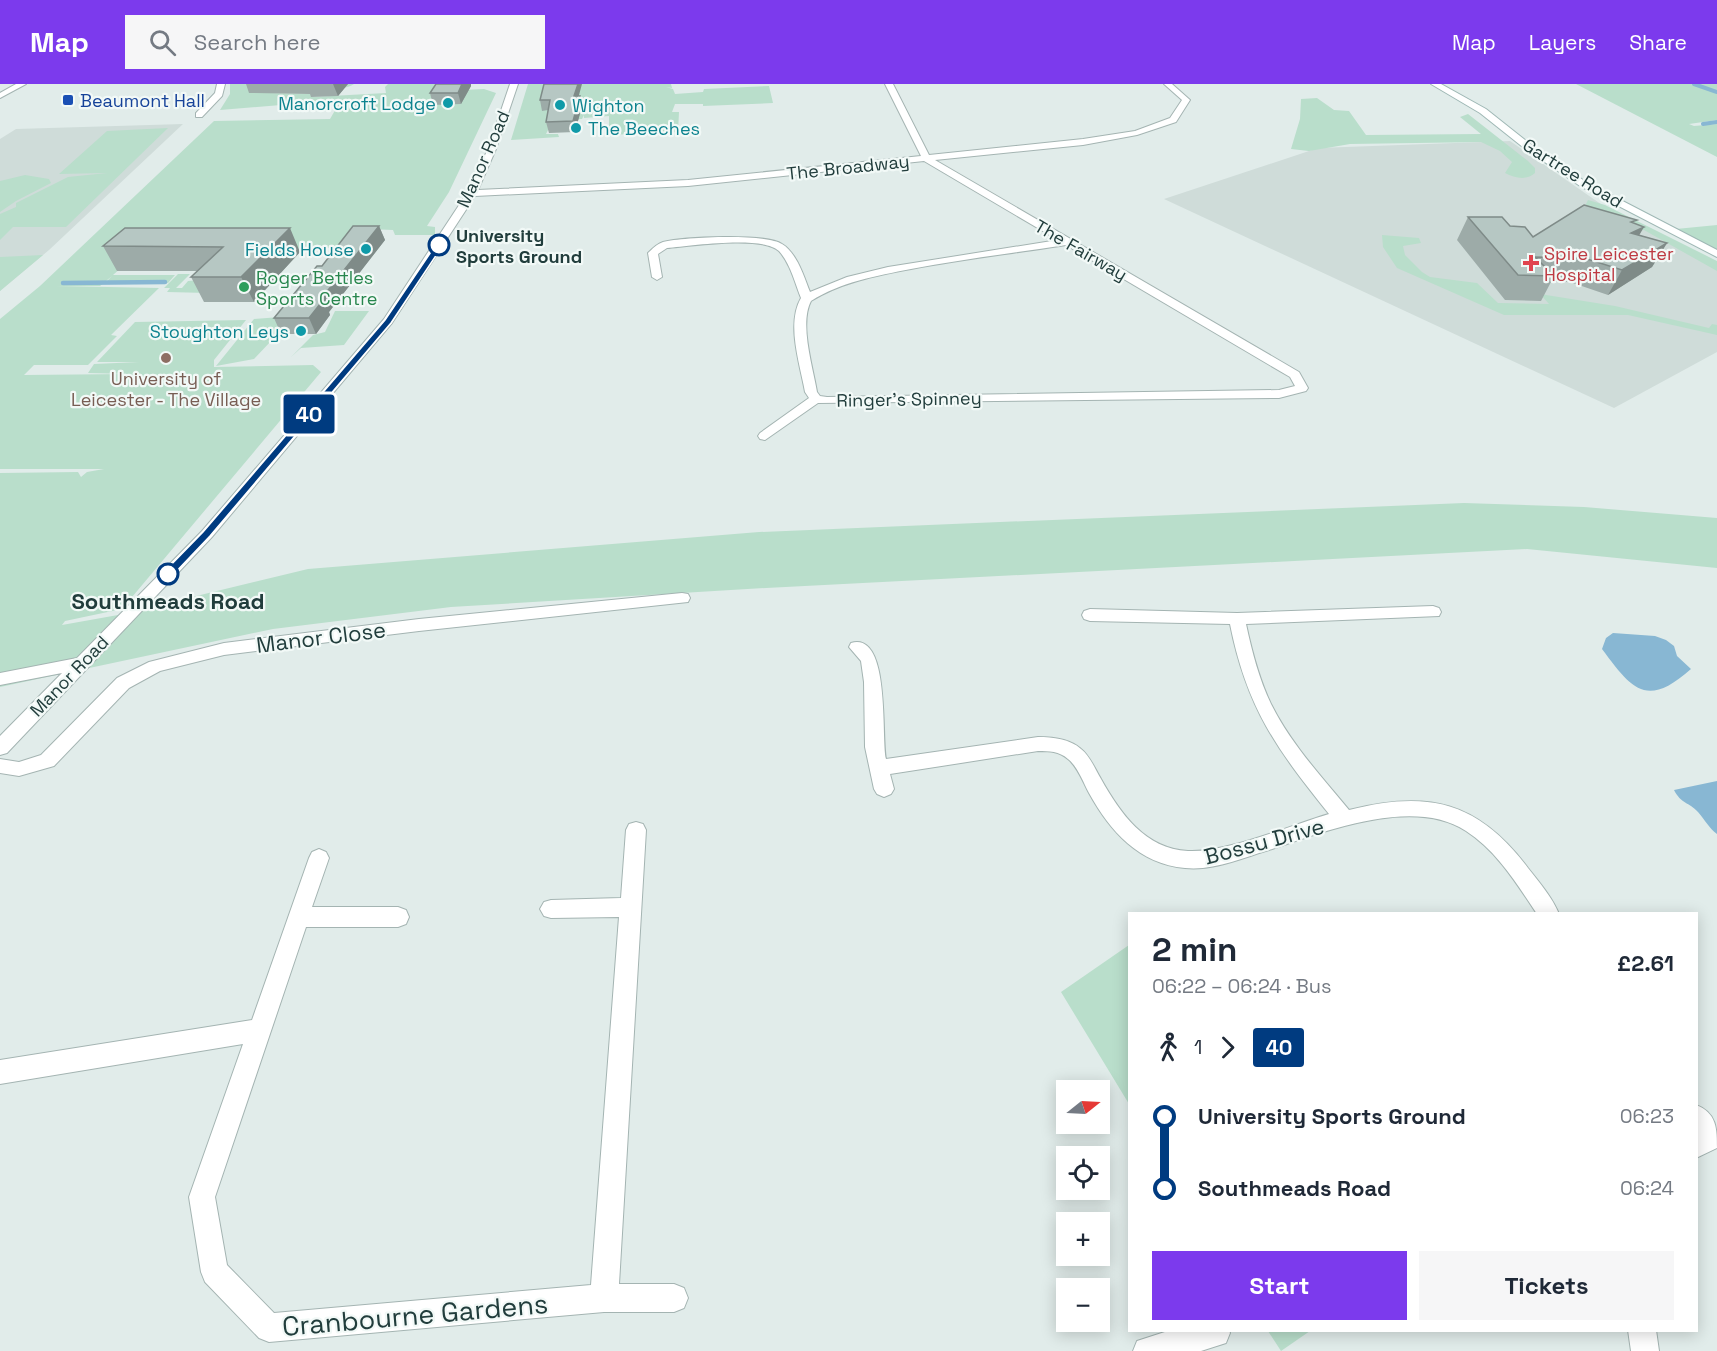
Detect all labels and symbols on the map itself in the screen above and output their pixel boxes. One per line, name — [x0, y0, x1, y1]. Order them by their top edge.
place label: Beaumont Hall — [80, 89, 205, 112]
place label: Manorcroft Lodge — [278, 92, 436, 115]
marker: Beaumont Hall — [61, 93, 75, 107]
place label: Wighton — [572, 94, 645, 117]
marker: Manorcroft Lodge — [441, 96, 455, 110]
marker: Wighton — [553, 98, 567, 112]
street label: Manor Road — [451, 107, 515, 211]
place label: The Beeches — [588, 117, 700, 140]
marker: The Beeches — [569, 121, 583, 135]
street label: Gartree Road — [1519, 133, 1627, 213]
street label: The Broadway — [785, 149, 911, 185]
street label: The Fairway — [1030, 214, 1132, 286]
place label: University Sports Ground — [456, 224, 582, 268]
marker: University Sports Ground — [428, 234, 450, 256]
place label: Fields House — [245, 238, 354, 261]
marker: Fields House — [359, 242, 373, 256]
place label: Spire Leicester Hospital — [1544, 242, 1674, 286]
marker: Spire Leicester Hospital — [1522, 254, 1540, 272]
place label: Roger Bettles Sports Centre — [256, 266, 377, 310]
marker: Roger Bettles Sports Centre — [237, 280, 251, 294]
place label: Stoughton Leys — [150, 320, 289, 343]
marker: Stoughton Leys — [294, 324, 308, 338]
marker: University of Leicester - The Village — [159, 351, 173, 365]
place label: University of Leicester - The Village — [71, 367, 261, 411]
street label: Ringer's Spinney — [836, 386, 982, 412]
line badge: 40 — [282, 394, 336, 434]
marker: Southmeads Road — [157, 563, 179, 585]
place label: Southmeads Road — [72, 587, 264, 615]
street label: Manor Close — [255, 615, 387, 659]
street label: Manor Road — [25, 631, 113, 721]
street label: Bossu Drive — [1201, 812, 1327, 870]
north arrow — [1056, 1080, 1110, 1134]
street label: Cranbourne Gardens — [281, 1286, 549, 1344]

